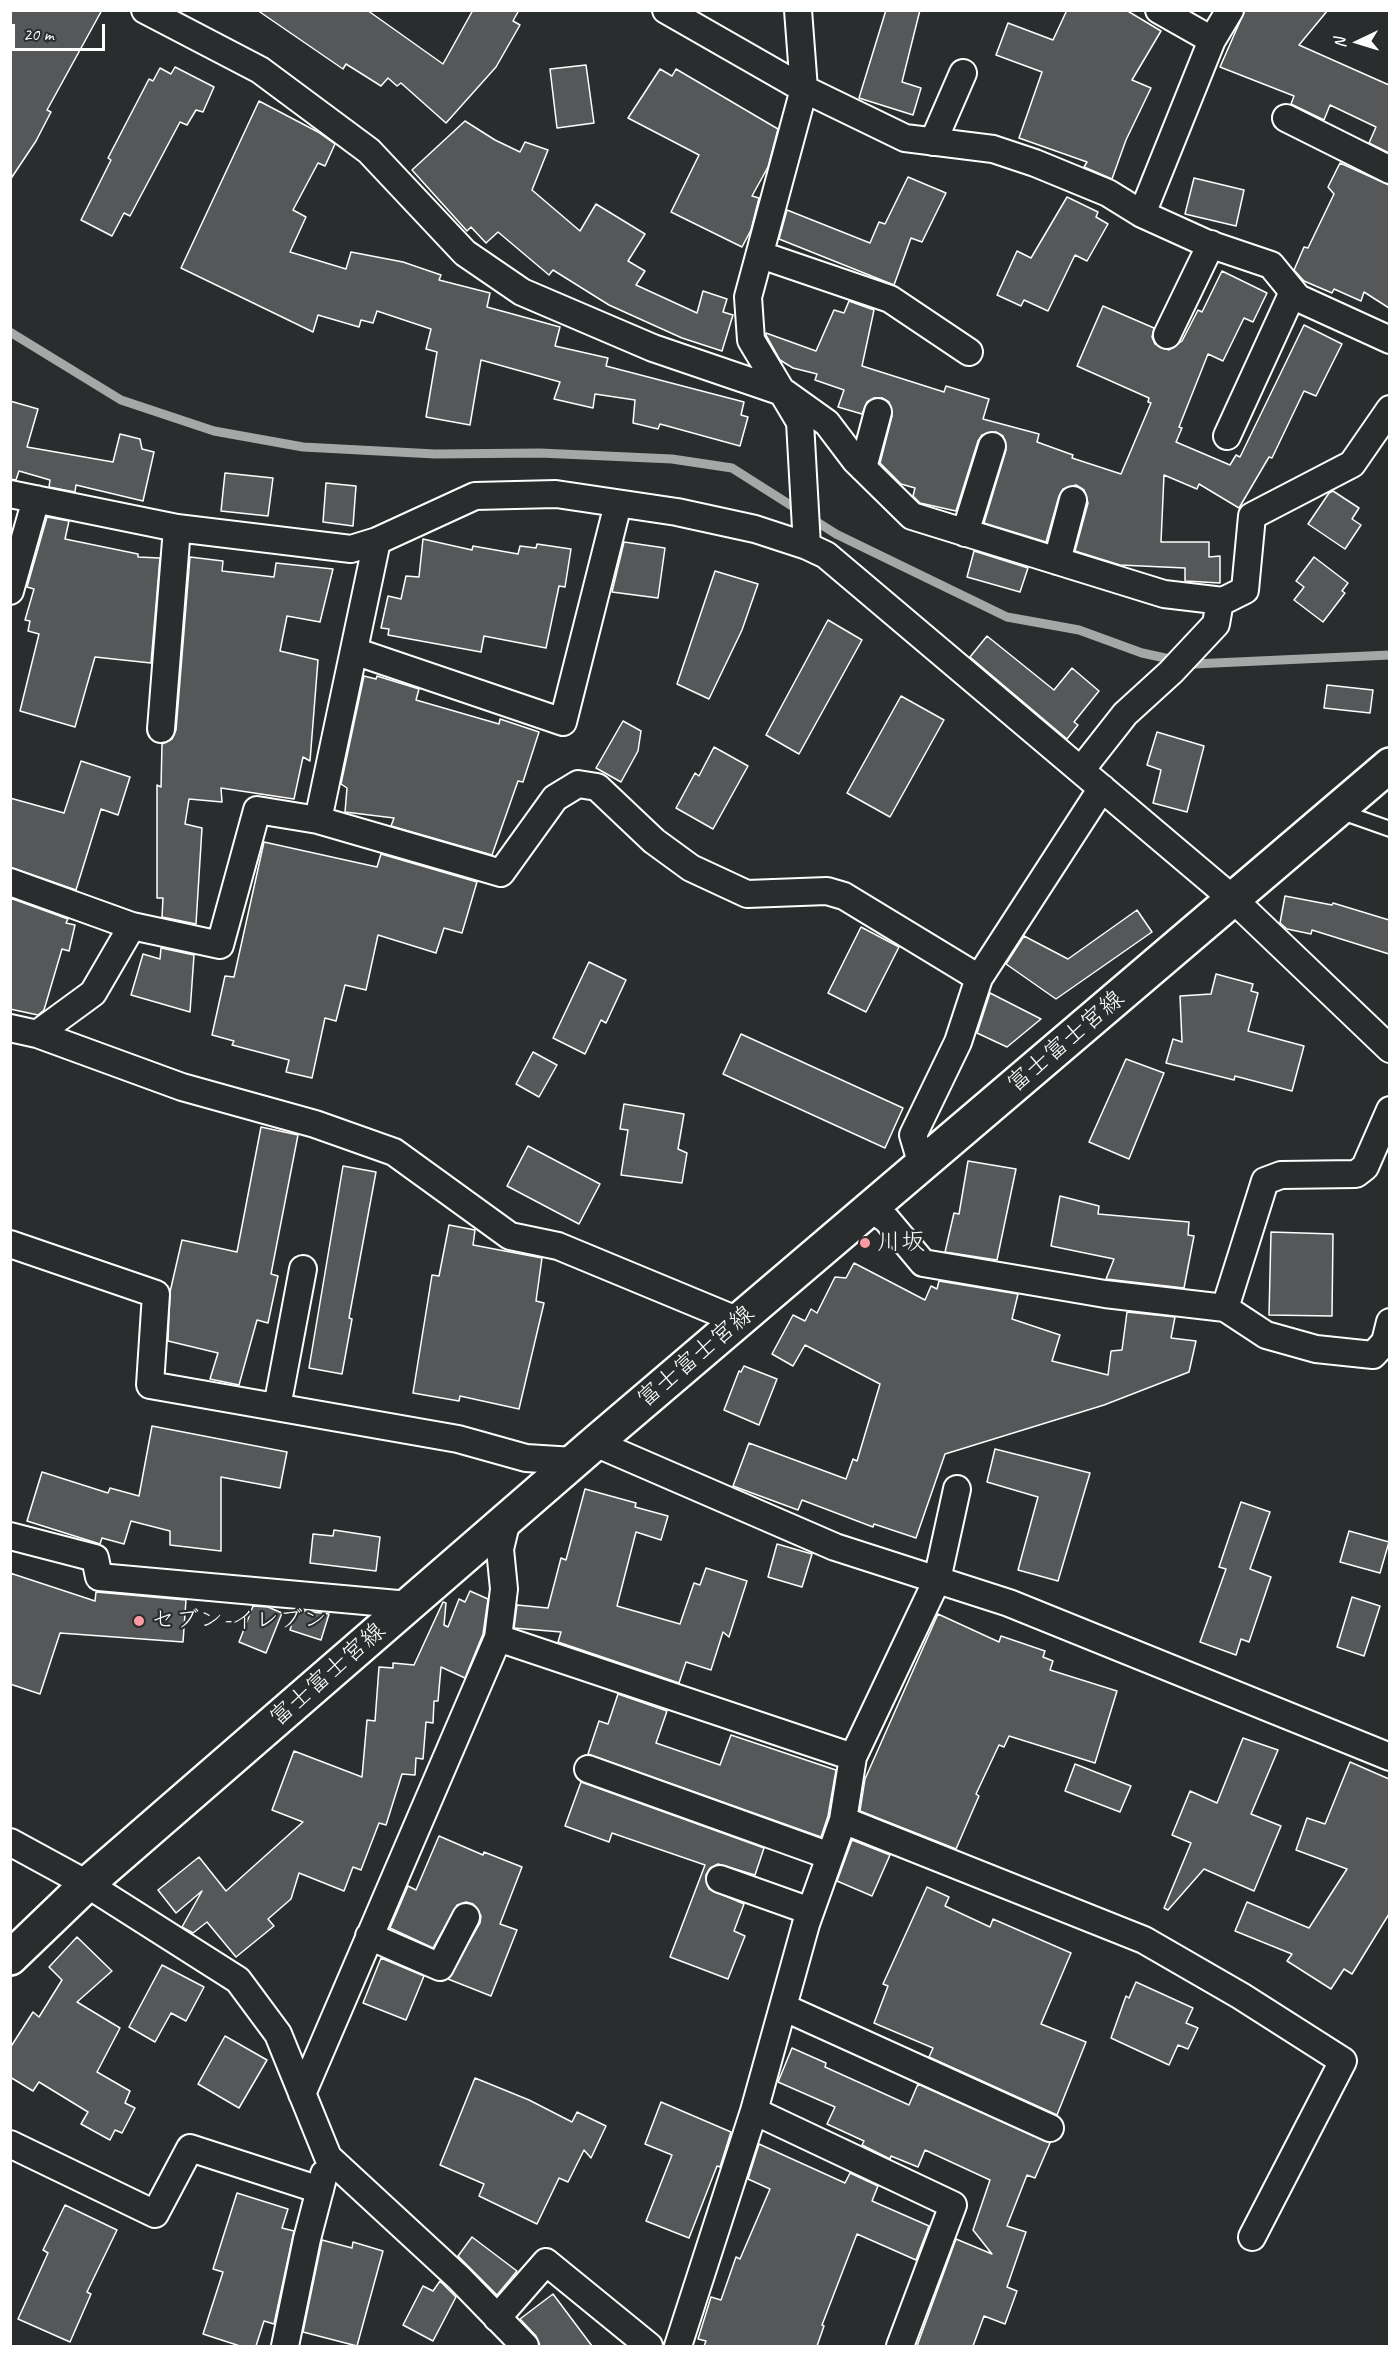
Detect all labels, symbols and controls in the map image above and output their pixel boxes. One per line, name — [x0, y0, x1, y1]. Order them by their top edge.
scale bar — [15, 12, 108, 50]
north arrow — [1328, 12, 1388, 72]
text: 20 m — [23, 23, 54, 45]
text: N — [1330, 38, 1350, 49]
street label: 富士富士宮線 — [1002, 985, 1130, 1099]
place label: 川坂 — [877, 1229, 925, 1257]
marker: 川坂 — [858, 1236, 872, 1250]
street label: 富士富士宮線 — [632, 1300, 760, 1414]
place label: セブン-イレブン — [151, 1607, 327, 1635]
marker: セブン-イレブン — [132, 1614, 146, 1628]
street label: 富士富士宮線 — [264, 1617, 392, 1733]

